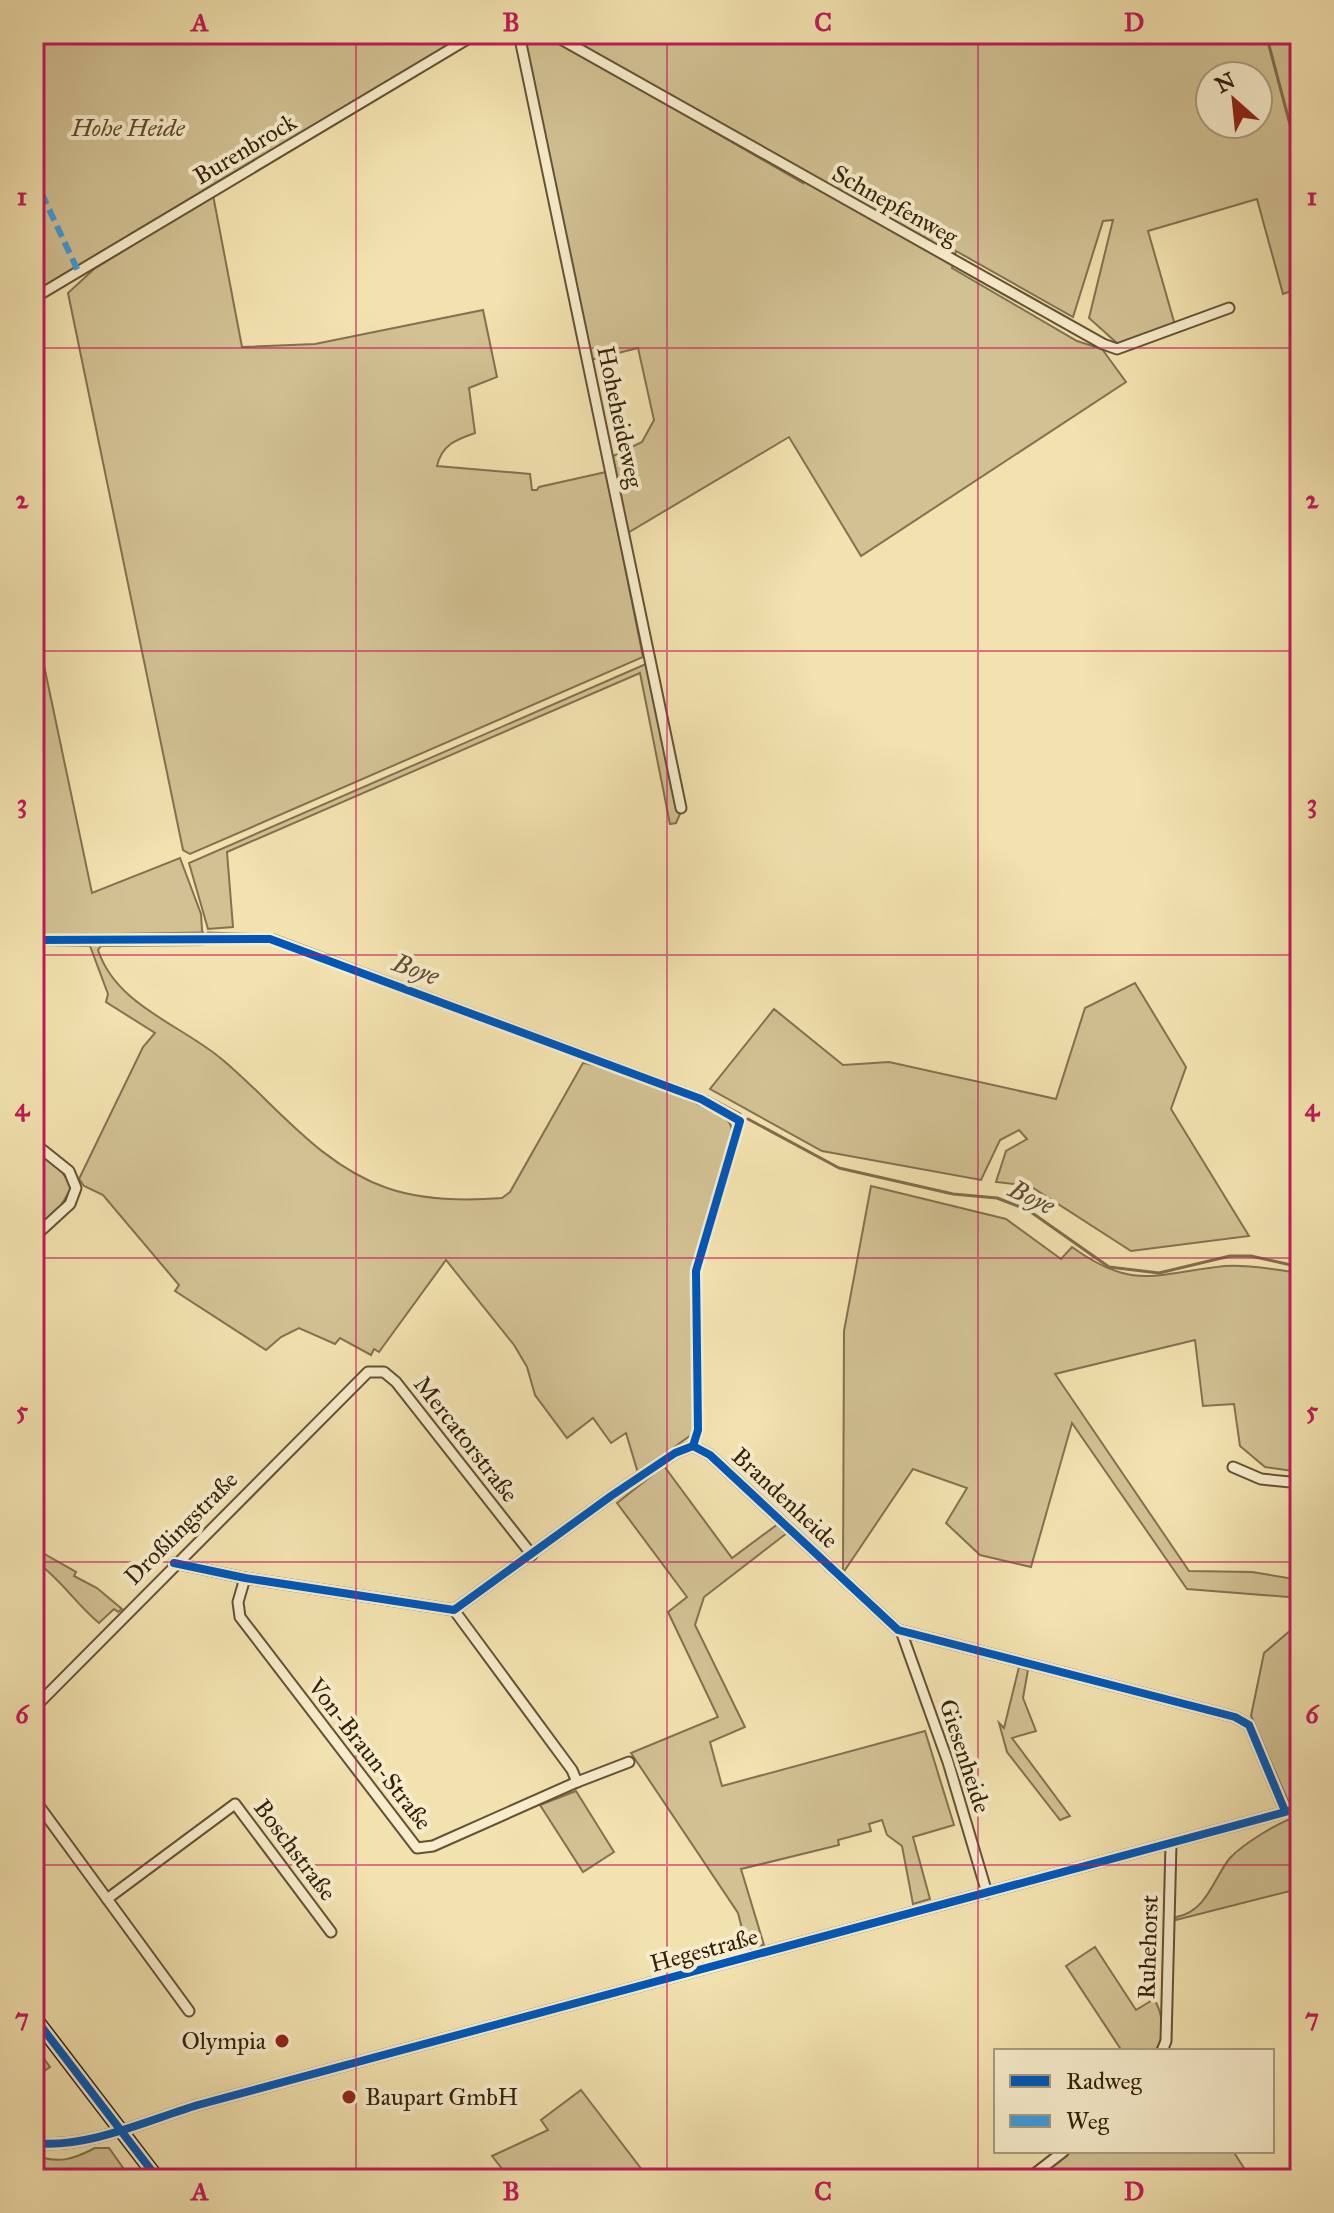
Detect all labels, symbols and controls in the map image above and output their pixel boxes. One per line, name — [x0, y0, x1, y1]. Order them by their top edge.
text: A — [189, 6, 209, 38]
text: B — [502, 6, 520, 38]
text: C — [814, 6, 832, 38]
text: D — [1124, 6, 1144, 38]
north arrow — [1194, 60, 1274, 140]
text: N — [1211, 66, 1240, 99]
street label: Burenbrock — [188, 106, 302, 191]
park label: Hohe Heide — [70, 113, 186, 143]
street label: Schnepfenweg — [827, 158, 964, 252]
text: 1 — [17, 180, 27, 212]
text: 1 — [1307, 180, 1317, 212]
street label: Hoheheideweg — [590, 343, 650, 491]
text: 2 — [16, 483, 30, 515]
text: 2 — [1306, 483, 1320, 515]
text: 3 — [17, 787, 27, 819]
text: 3 — [1307, 787, 1317, 819]
water label: Boye — [388, 946, 445, 992]
text: 4 — [15, 1091, 31, 1123]
text: 4 — [1305, 1091, 1321, 1123]
water label: Boye — [1003, 1172, 1061, 1222]
street label: Mercatorstraße — [407, 1370, 525, 1508]
text: 5 — [16, 1394, 29, 1426]
text: 5 — [1306, 1394, 1319, 1426]
street label: Brandenheide — [726, 1441, 844, 1555]
street label: Droßlingstraße — [118, 1465, 244, 1591]
street label: Von-Braun-Straße — [301, 1671, 439, 1836]
street label: Giesenheide — [933, 1695, 997, 1817]
text: 6 — [15, 1698, 30, 1730]
text: 6 — [1305, 1698, 1320, 1730]
street label: Boschstraße — [247, 1793, 343, 1907]
street label: Ruhehorst — [1131, 1894, 1165, 2000]
street label: Hegestraße — [647, 1921, 761, 1979]
text: 7 — [15, 2001, 29, 2033]
text: 7 — [1305, 2001, 1319, 2033]
place label: Olympia — [181, 2026, 267, 2056]
marker: Olympia — [273, 2032, 291, 2050]
legend — [994, 2049, 1274, 2153]
text: Radweg — [1066, 2066, 1142, 2096]
place label: Baupart GmbH — [365, 2082, 518, 2112]
marker: Baupart GmbH — [340, 2088, 358, 2106]
text: Weg — [1066, 2106, 1110, 2136]
text: A — [189, 2175, 209, 2207]
text: B — [502, 2175, 520, 2207]
text: C — [814, 2175, 832, 2207]
text: D — [1124, 2175, 1144, 2207]

